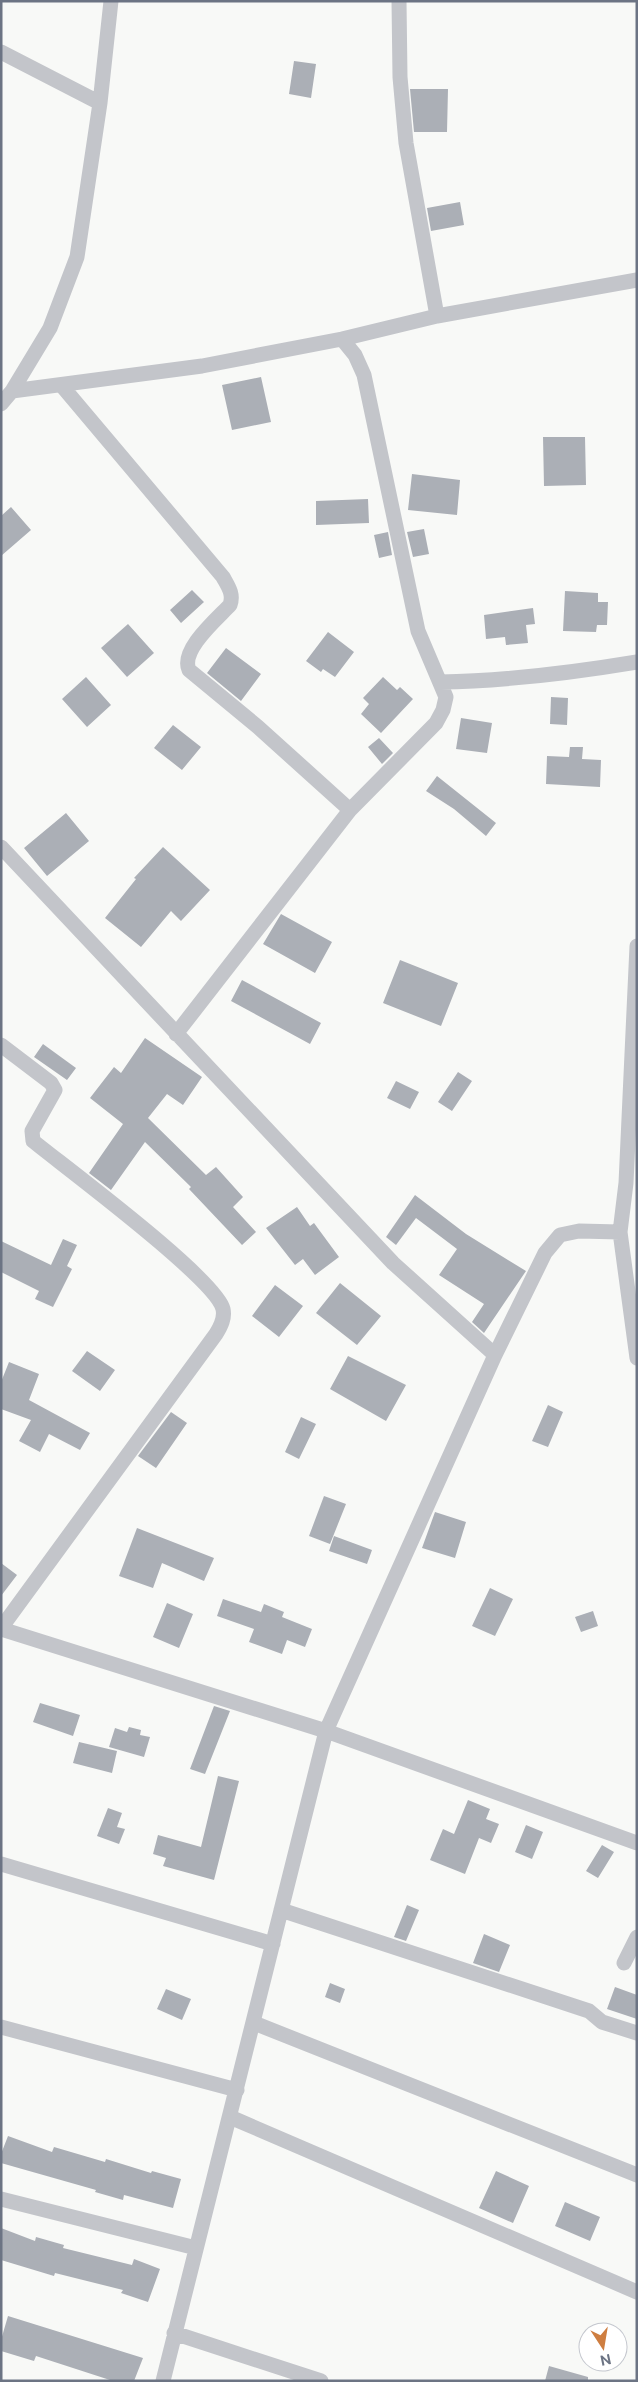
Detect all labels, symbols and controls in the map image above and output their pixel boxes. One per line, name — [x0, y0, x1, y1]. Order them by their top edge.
north arrow — [578, 2322, 628, 2372]
text: N — [599, 2351, 613, 2369]

